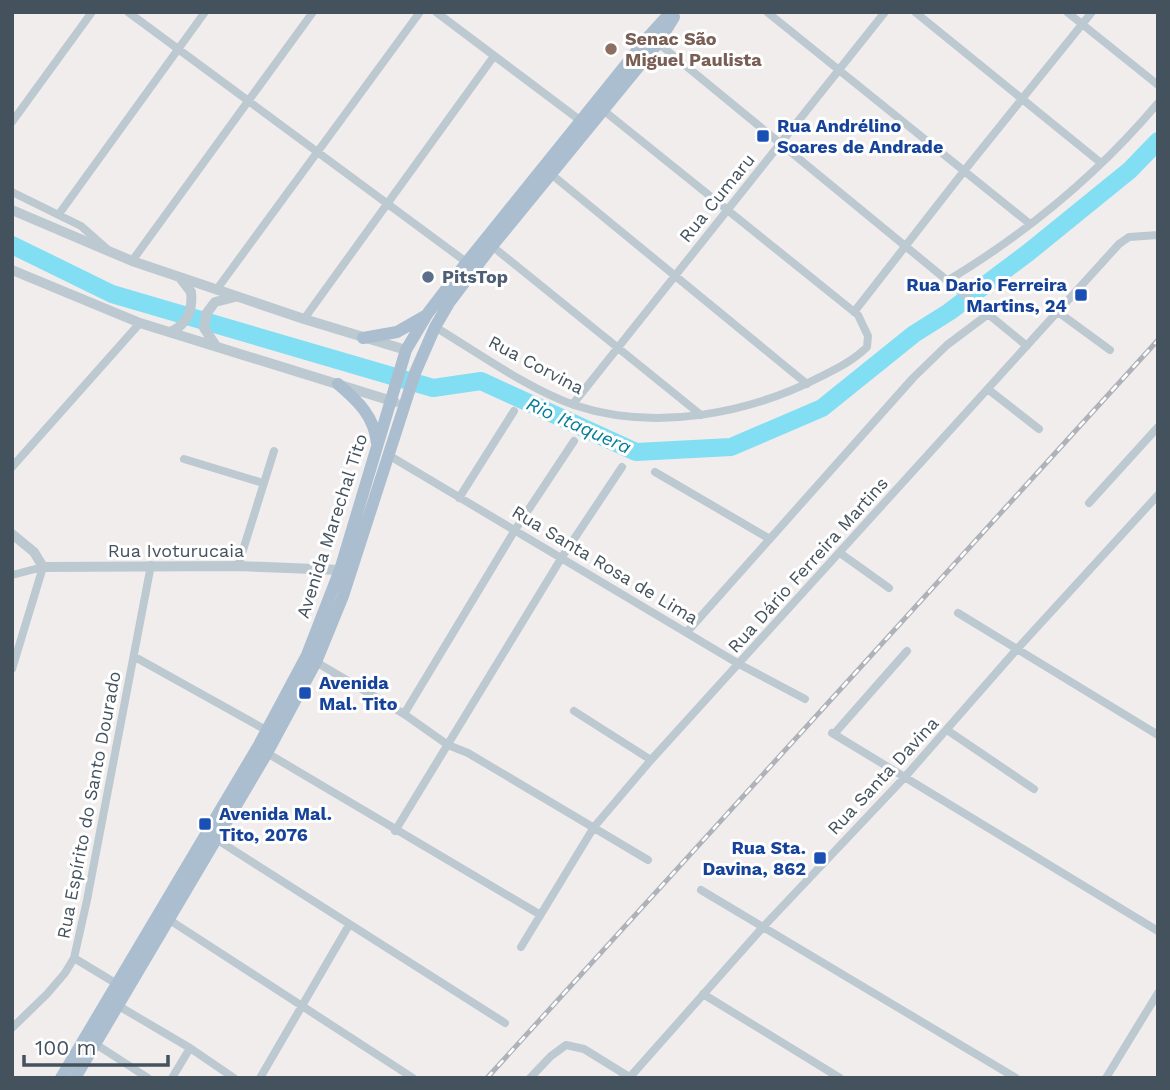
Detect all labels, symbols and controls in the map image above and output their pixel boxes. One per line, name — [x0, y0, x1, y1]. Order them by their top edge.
place label: Senac São Miguel Paulista — [625, 28, 762, 70]
marker: Senac São Miguel Paulista — [603, 41, 619, 57]
place label: Rua Andrélino Soares de Andrade — [777, 115, 943, 157]
marker: Rua Andrélino Soares de Andrade — [755, 128, 771, 144]
street label: Rua Cumaru — [674, 149, 759, 246]
place label: PitsTop — [442, 266, 508, 287]
marker: PitsTop — [420, 269, 436, 285]
place label: Rua Dario Ferreira Martins, 24 — [906, 274, 1068, 316]
marker: Rua Dario Ferreira Martins, 24 — [1073, 287, 1089, 303]
street label: Rua Corvina — [485, 331, 587, 398]
water label: Rio Itaquera — [523, 392, 635, 459]
street label: Avenida Marechal Tito — [292, 431, 371, 621]
street label: Rua Dário Ferreira Martins — [723, 472, 892, 657]
street label: Rua Santa Rosa de Lima — [508, 501, 702, 629]
street label: Rua Ivoturucaia — [108, 540, 244, 561]
street label: Rua Espírito do Santo Dourado — [52, 669, 125, 940]
place label: Avenida Mal. Tito — [319, 672, 398, 714]
marker: Avenida Mal. Tito — [297, 685, 313, 701]
street label: Rua Santa Davina — [823, 712, 943, 839]
place label: Avenida Mal. Tito, 2076 — [219, 803, 332, 845]
marker: Avenida Mal. Tito, 2076 — [197, 816, 213, 832]
place label: Rua Sta. Davina, 862 — [702, 837, 806, 879]
marker: Rua Sta. Davina, 862 — [812, 850, 828, 866]
scale bar — [24, 1024, 168, 1068]
text: 100 m — [35, 1035, 97, 1060]

